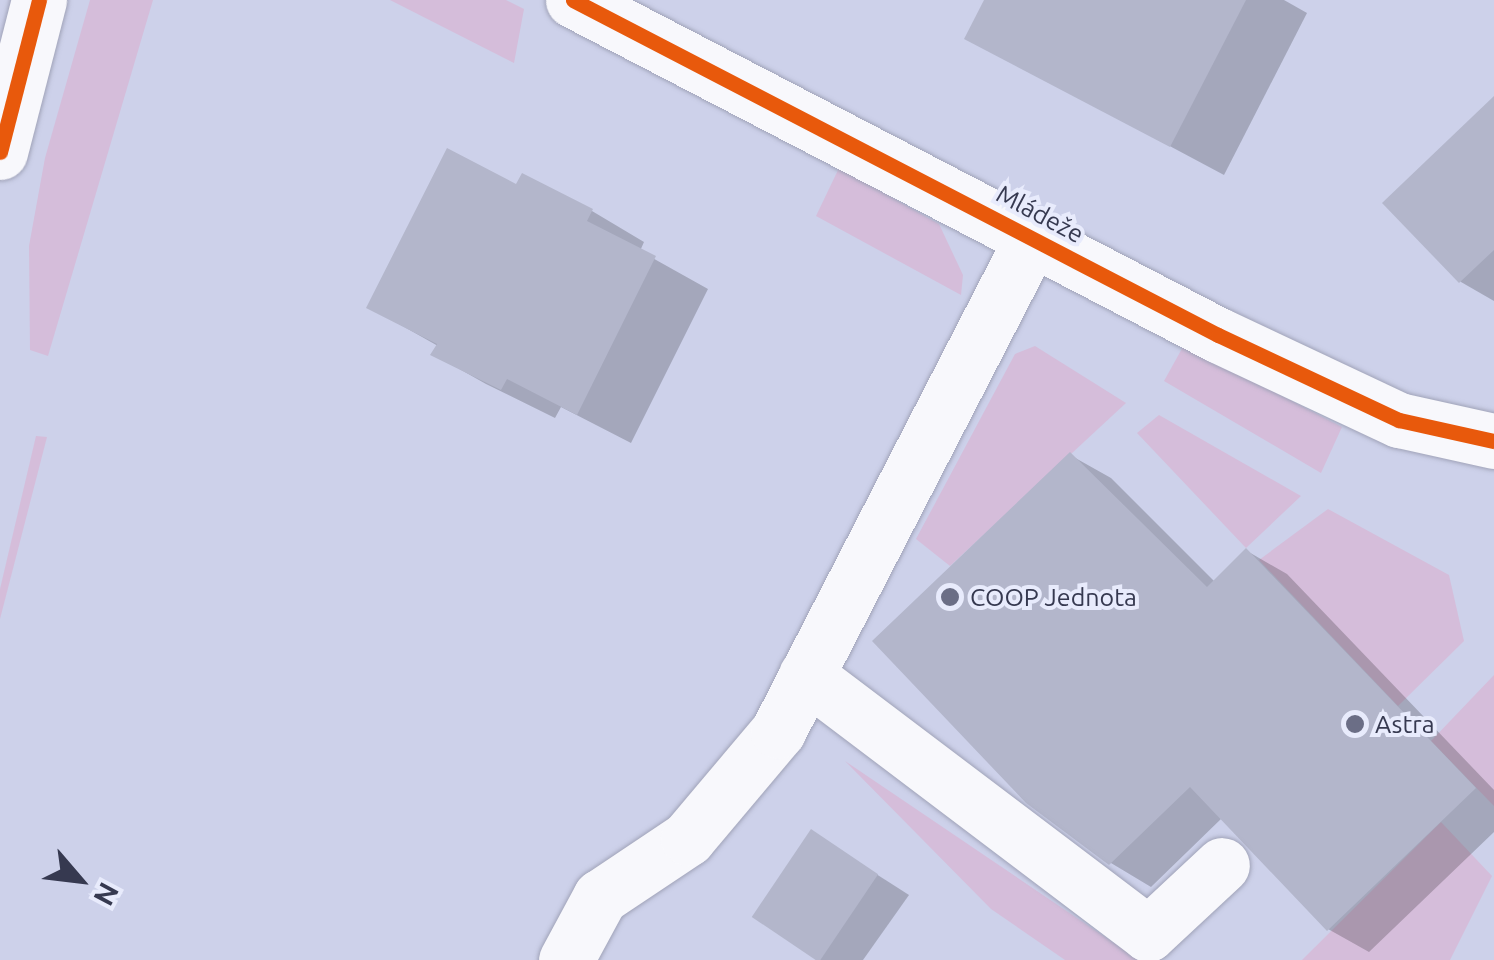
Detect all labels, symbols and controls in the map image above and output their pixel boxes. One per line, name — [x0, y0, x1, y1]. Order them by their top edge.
street label: Mládeže — [991, 179, 1089, 249]
place label: COOP Jednota — [970, 582, 1137, 612]
marker: COOP Jednota — [939, 586, 961, 608]
place label: Astra — [1375, 709, 1435, 739]
marker: Astra — [1344, 713, 1366, 735]
north arrow — [30, 830, 130, 930]
text: N — [88, 878, 126, 911]

